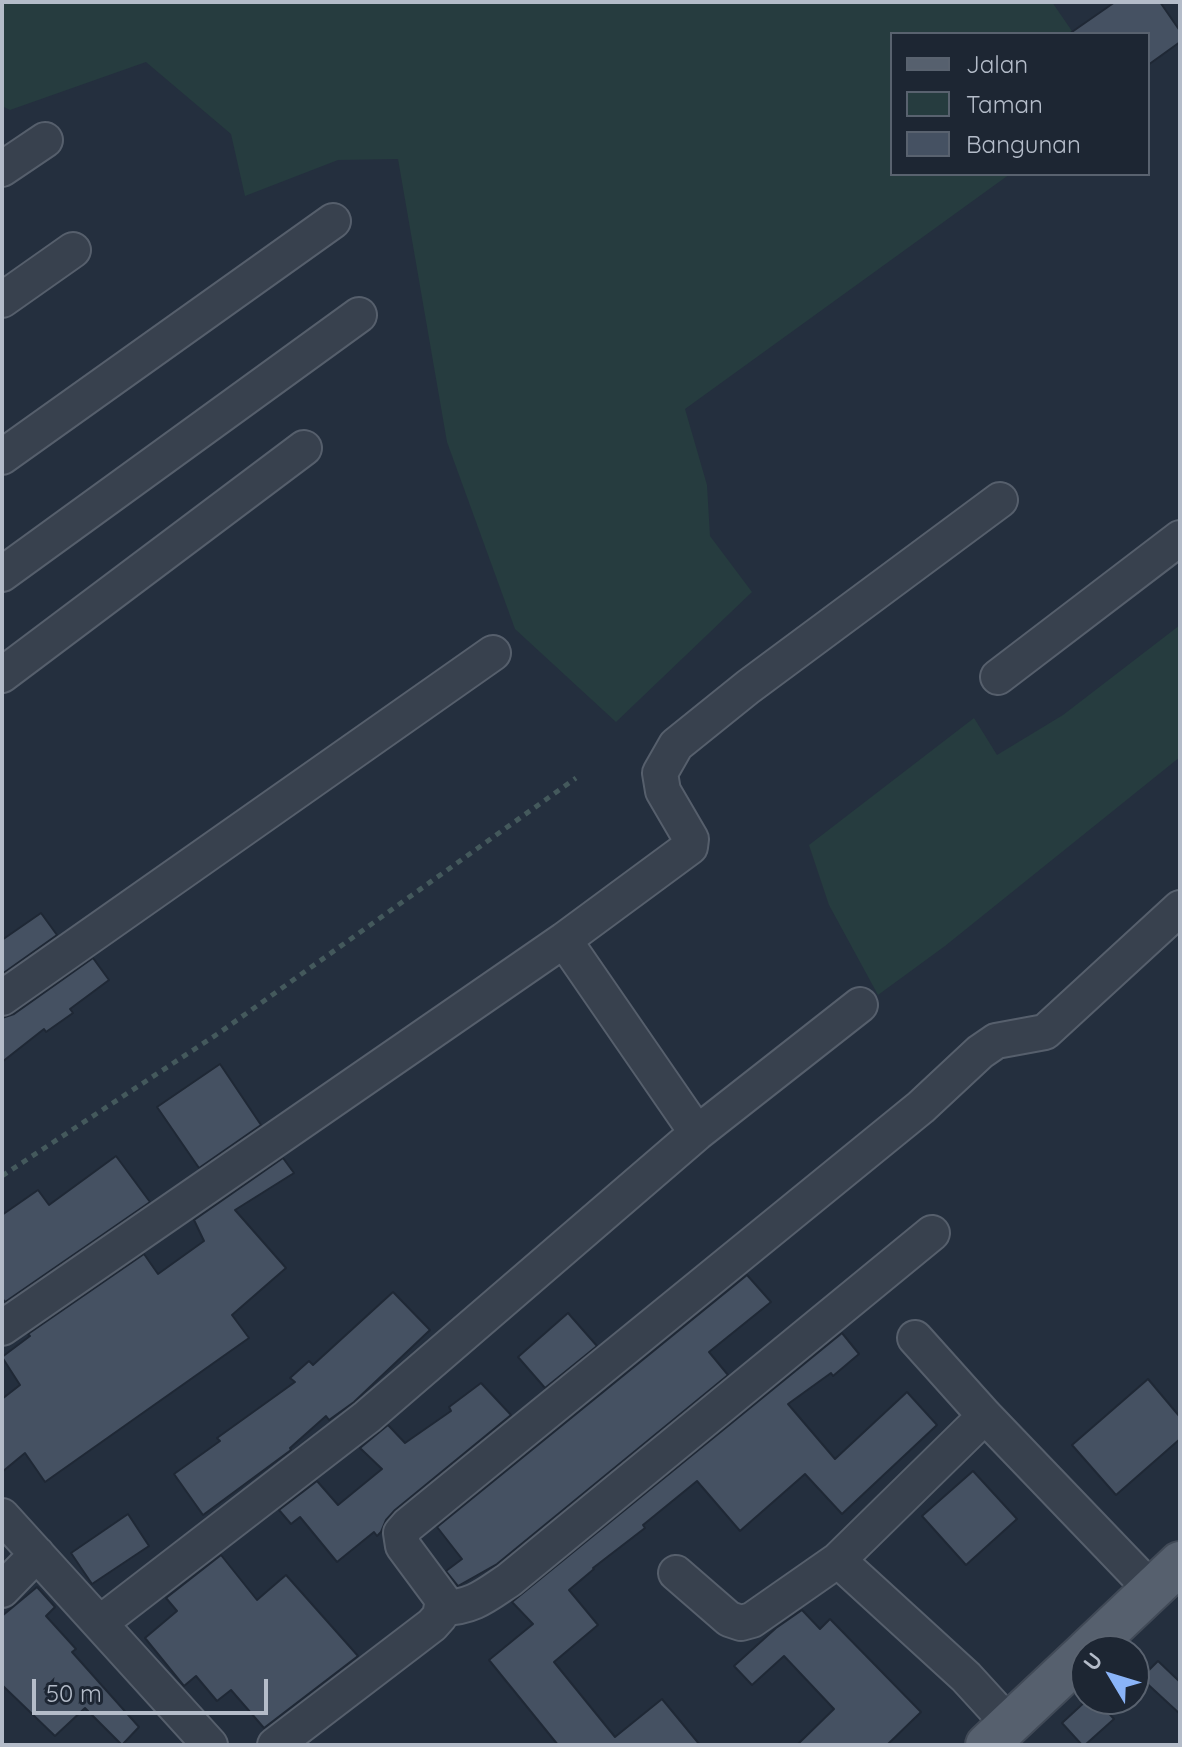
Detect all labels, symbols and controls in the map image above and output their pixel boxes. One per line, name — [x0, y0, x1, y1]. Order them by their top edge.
legend — [890, 32, 1150, 176]
text: Jalan — [966, 49, 1028, 79]
text: Taman — [966, 89, 1043, 119]
text: Bangunan — [966, 129, 1081, 159]
north arrow — [1070, 1635, 1150, 1715]
text: U — [1077, 1647, 1108, 1676]
scale bar — [36, 1663, 272, 1713]
text: 50 m — [46, 1678, 102, 1708]

